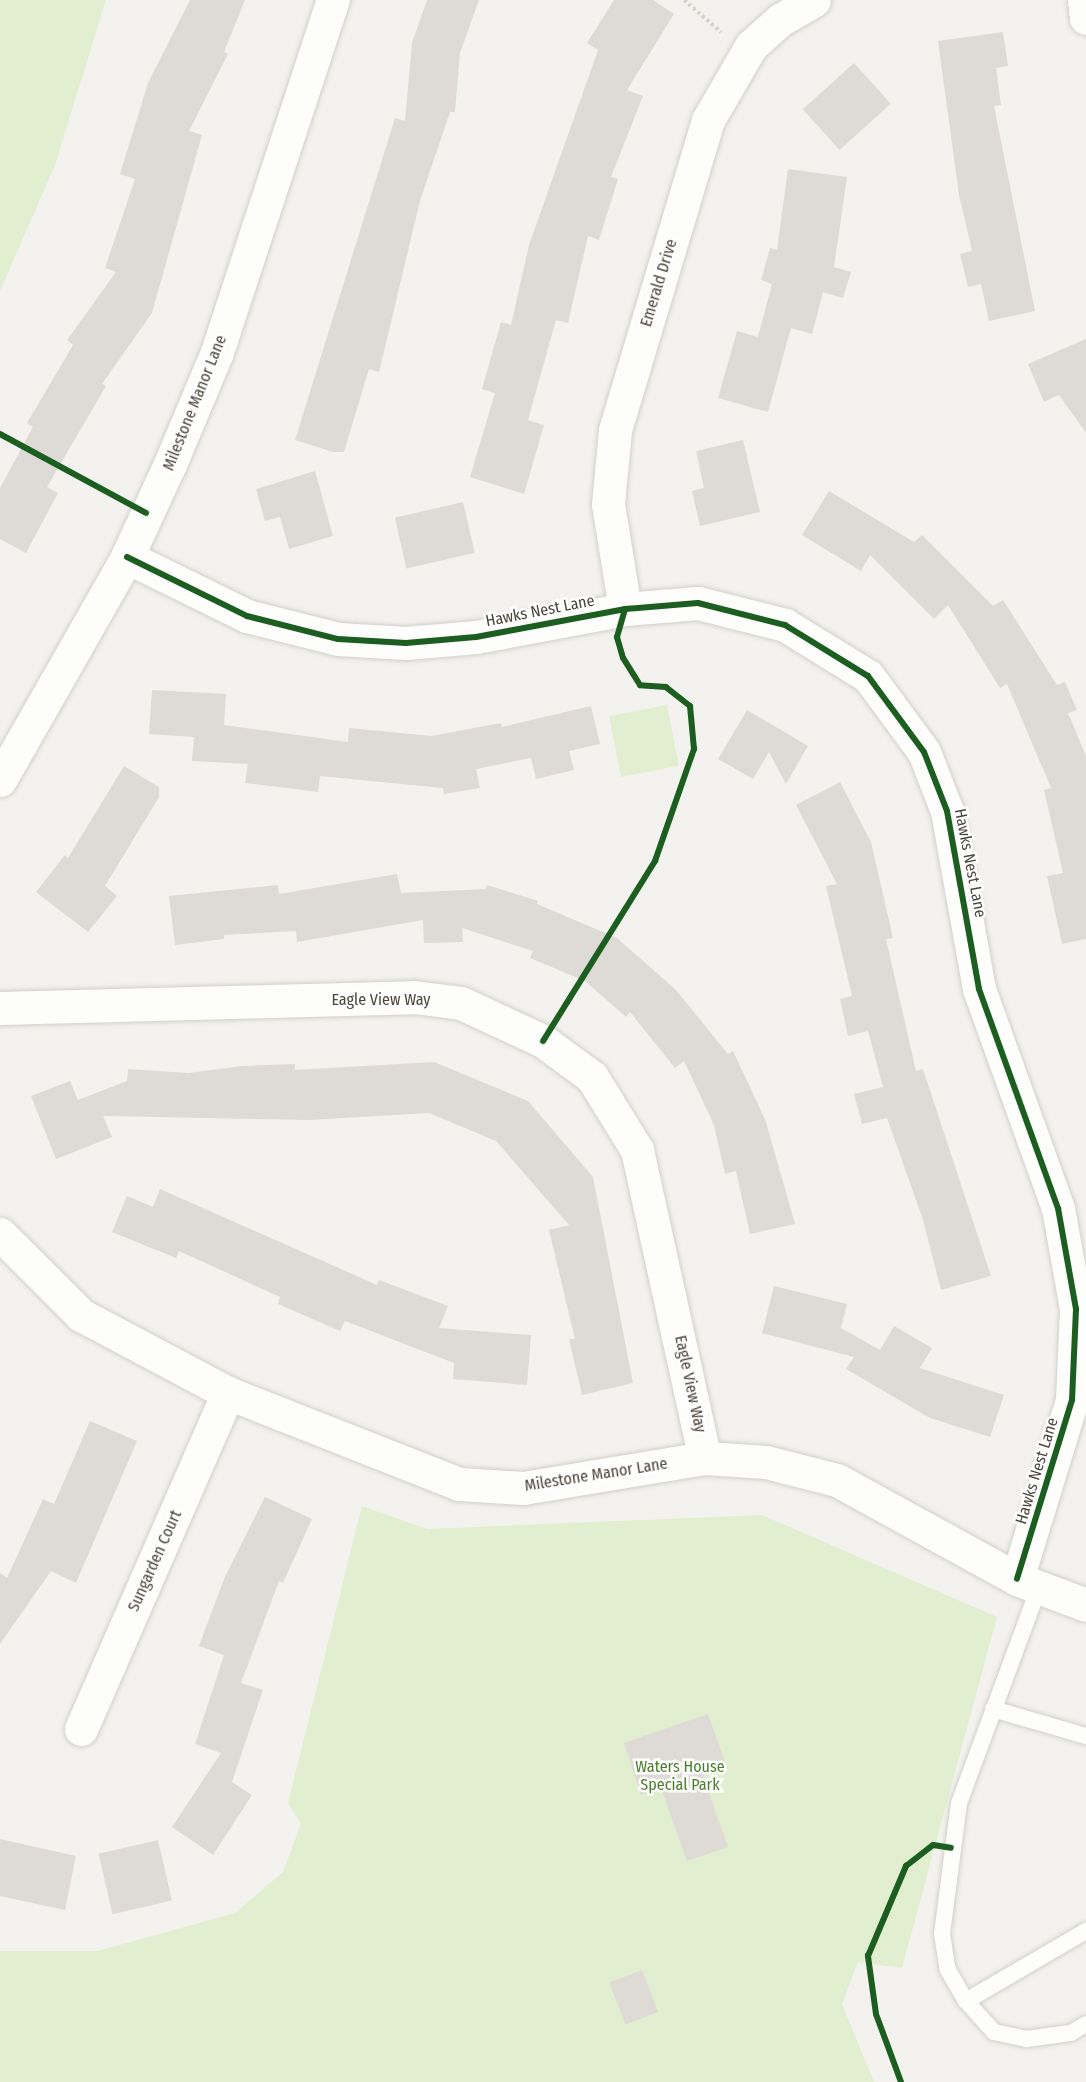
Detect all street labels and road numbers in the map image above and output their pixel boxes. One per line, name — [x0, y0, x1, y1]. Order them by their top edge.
street label: Emerald Drive — [637, 237, 681, 329]
street label: Milestone Manor Lane — [159, 332, 231, 474]
street label: Hawks Nest Lane — [484, 591, 596, 631]
street label: Hawks Nest Lane — [950, 807, 990, 919]
street label: Eagle View Way — [332, 990, 430, 1010]
street label: Eagle View Way — [670, 1334, 710, 1434]
street label: Hawks Nest Lane — [1012, 1415, 1062, 1527]
street label: Milestone Manor Lane — [523, 1454, 669, 1496]
street label: Sungarden Court — [124, 1507, 186, 1615]

